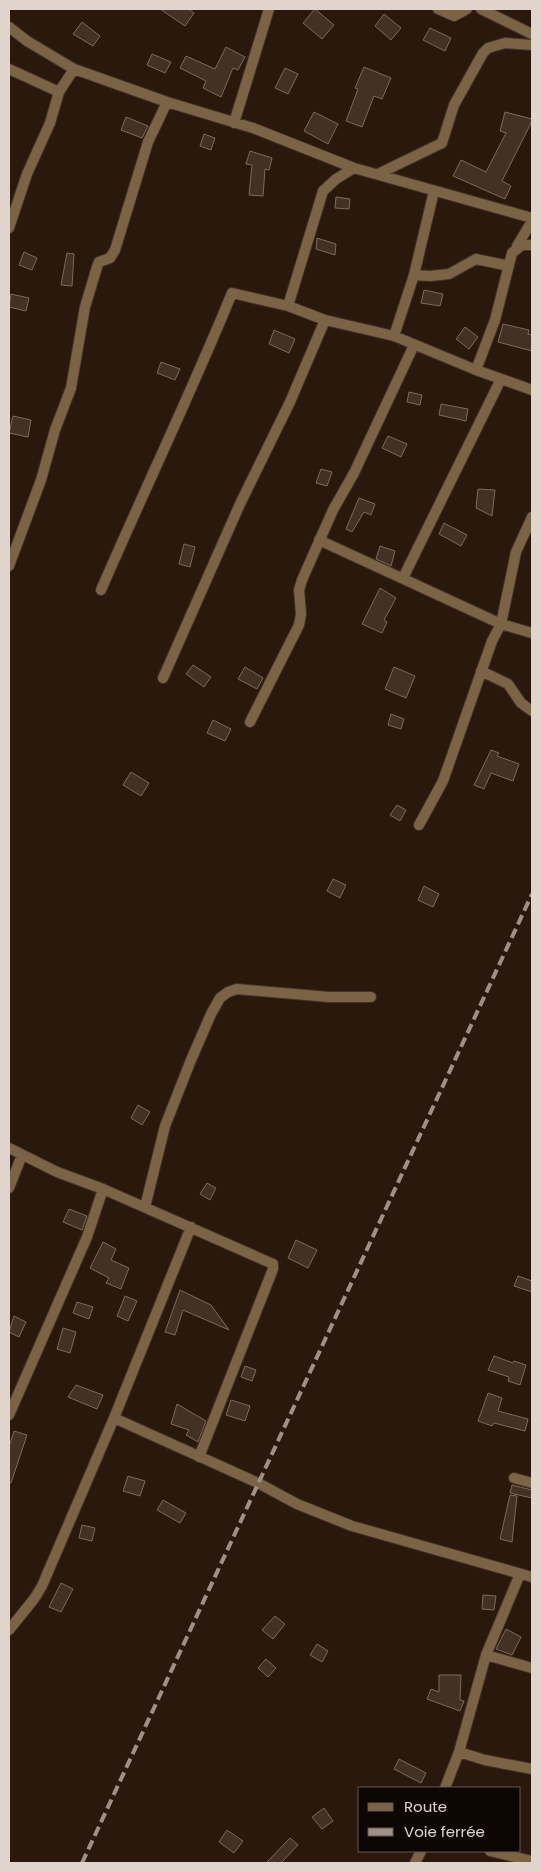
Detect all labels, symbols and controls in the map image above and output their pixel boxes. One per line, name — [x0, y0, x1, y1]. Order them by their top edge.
legend — [358, 1787, 521, 1852]
text: Route — [404, 1796, 447, 1817]
text: Voie ferrée — [404, 1821, 485, 1842]

